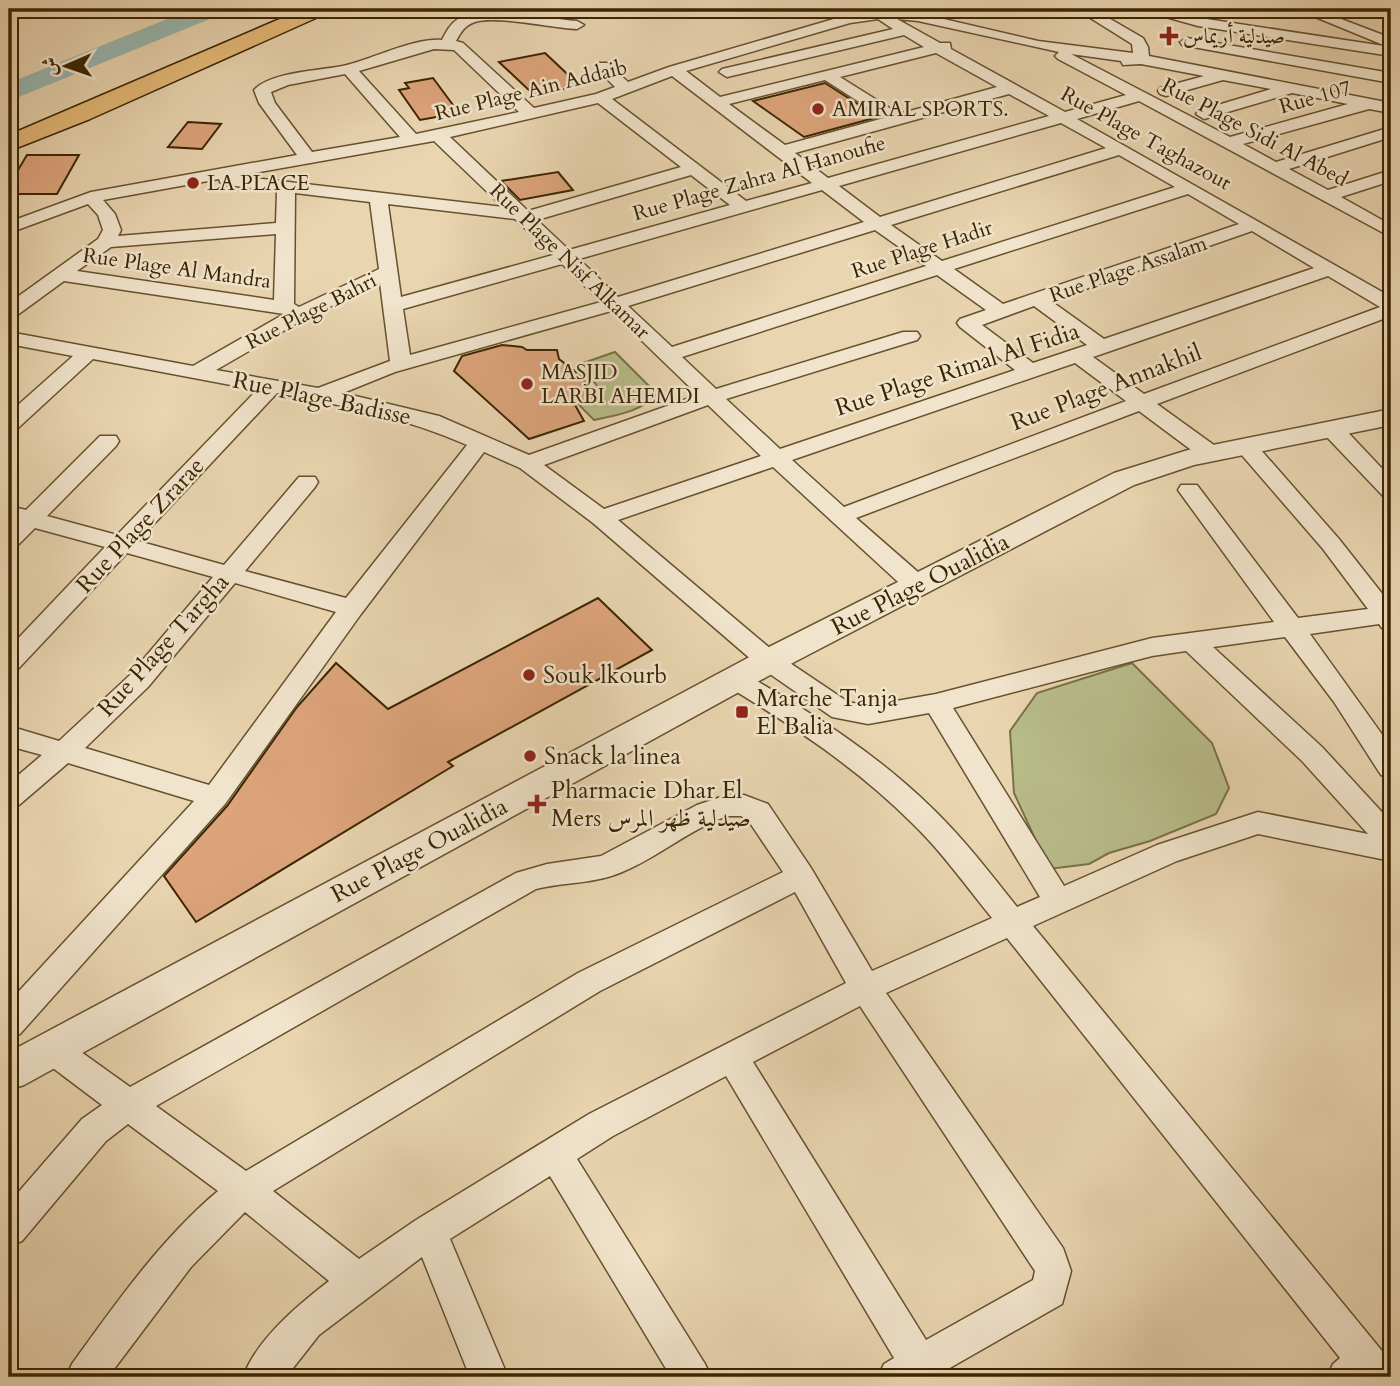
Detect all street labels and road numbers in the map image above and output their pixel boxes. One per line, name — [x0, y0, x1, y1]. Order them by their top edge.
street label: Rue Plage Ain Addaib — [432, 53, 630, 128]
street label: Rue Plage Sidi Al Abed — [1157, 71, 1353, 194]
street label: Rue 107 — [1276, 73, 1355, 122]
street label: Rue Plage Taghazout — [1055, 80, 1237, 198]
street label: Rue Plage Zahra Al Hanoufie — [629, 128, 889, 228]
street label: Rue Plage Nisf Alkamar — [483, 177, 657, 346]
street label: Rue Plage Hadir — [848, 213, 997, 286]
street label: Rue Plage Assalam — [1045, 229, 1211, 310]
street label: Rue Plage Al Mandra — [81, 241, 273, 296]
street label: Rue Plage Bahri — [241, 266, 382, 357]
street label: Rue Plage Rimal Al Fidia — [831, 314, 1084, 425]
street label: Rue Plage Annakhil — [1006, 336, 1206, 439]
street label: Rue Plage Badisse — [230, 363, 414, 434]
street label: Rue Plage Zrarae — [69, 450, 212, 601]
street label: Rue Plage Oualidia — [826, 525, 1015, 644]
street label: Rue Plage Targha — [90, 566, 237, 724]
street label: Rue Plage Oualidia — [325, 790, 514, 911]

